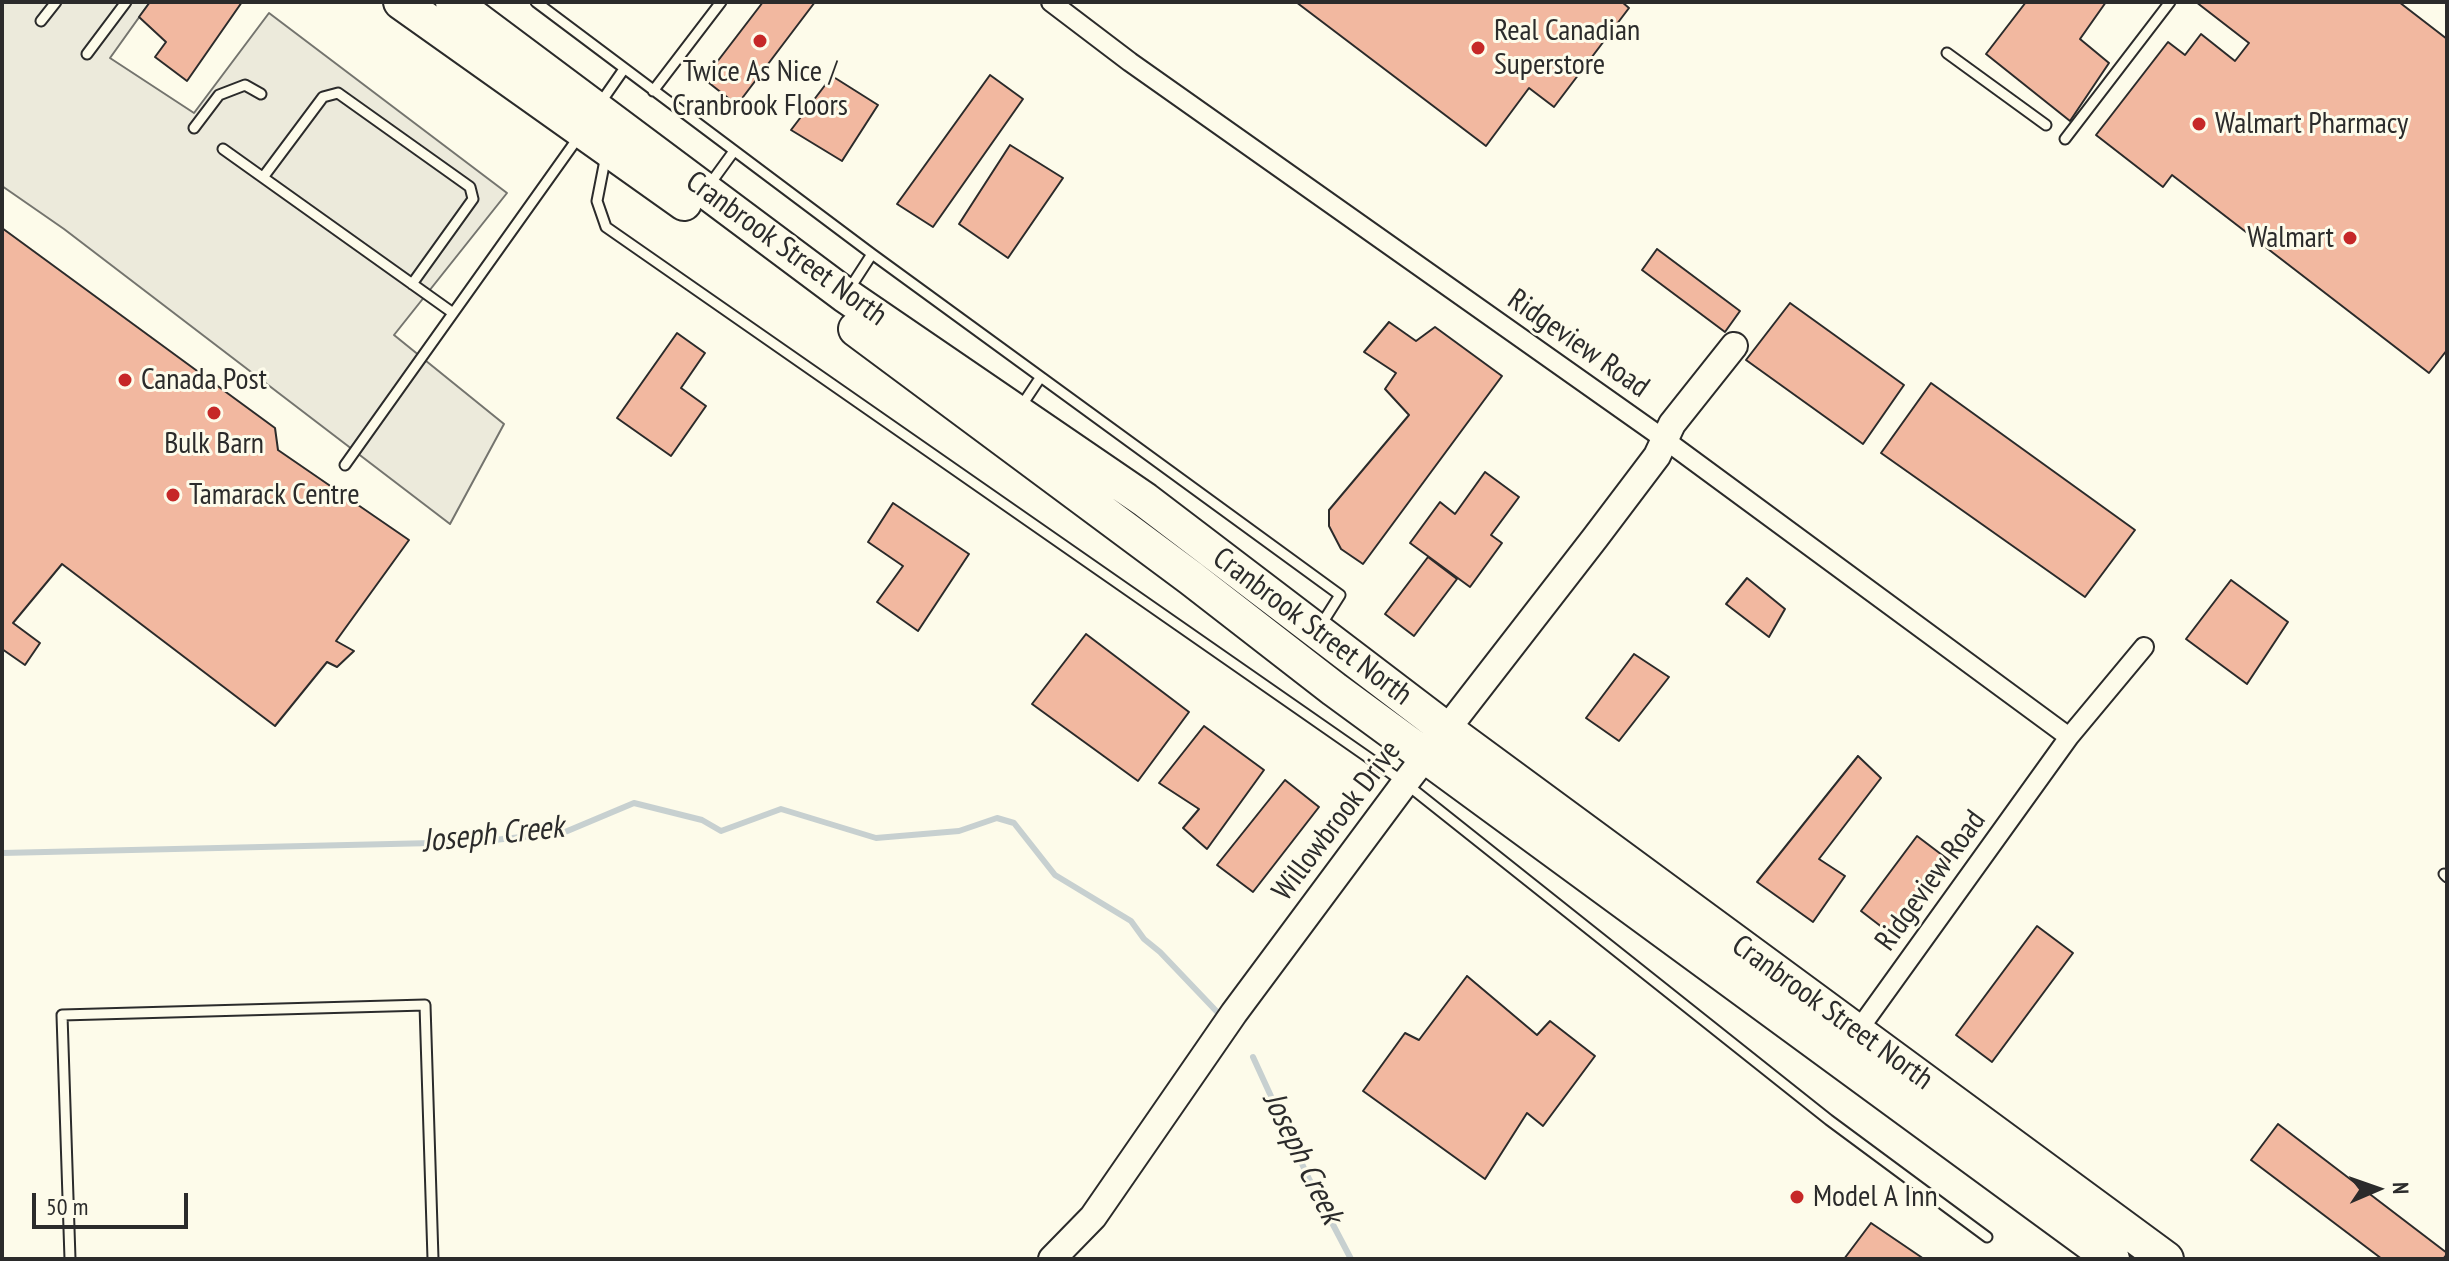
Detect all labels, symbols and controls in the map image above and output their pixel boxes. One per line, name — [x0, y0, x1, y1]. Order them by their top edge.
place label: Real Canadian Superstore — [1494, 13, 1640, 84]
marker: Twice As Nice / Cranbrook Floors — [751, 32, 769, 50]
marker: Real Canadian Superstore — [1469, 39, 1487, 57]
place label: Twice As Nice / Cranbrook Floors — [672, 54, 848, 124]
place label: Walmart Pharmacy — [2215, 106, 2408, 142]
marker: Walmart Pharmacy — [2190, 115, 2208, 133]
street label: Cranbrook Street North — [678, 164, 894, 334]
place label: Walmart — [2247, 220, 2334, 256]
marker: Walmart — [2341, 229, 2359, 247]
street label: Ridgeview Road — [1500, 282, 1656, 406]
place label: Canada Post — [141, 362, 267, 398]
marker: Canada Post — [116, 371, 134, 389]
marker: Bulk Barn — [205, 404, 223, 422]
place label: Bulk Barn — [164, 426, 264, 462]
place label: Tamarack Centre — [189, 477, 360, 513]
marker: Tamarack Centre — [164, 486, 182, 504]
street label: Cranbrook Street North — [1205, 540, 1419, 714]
street label: Willowbrook Drive — [1265, 734, 1409, 908]
street label: Ridgeview Road — [1868, 804, 1994, 958]
water label: Joseph Creek — [420, 808, 566, 862]
street label: Cranbrook Street North — [1724, 928, 1940, 1098]
water label: Joseph Creek — [1254, 1086, 1350, 1230]
north arrow — [2337, 1149, 2417, 1229]
scale bar — [36, 1177, 192, 1227]
place label: Model A Inn — [1813, 1179, 1938, 1215]
text: N — [2387, 1182, 2415, 1195]
marker: Model A Inn — [1788, 1188, 1806, 1206]
text: 50 m — [46, 1191, 88, 1222]

